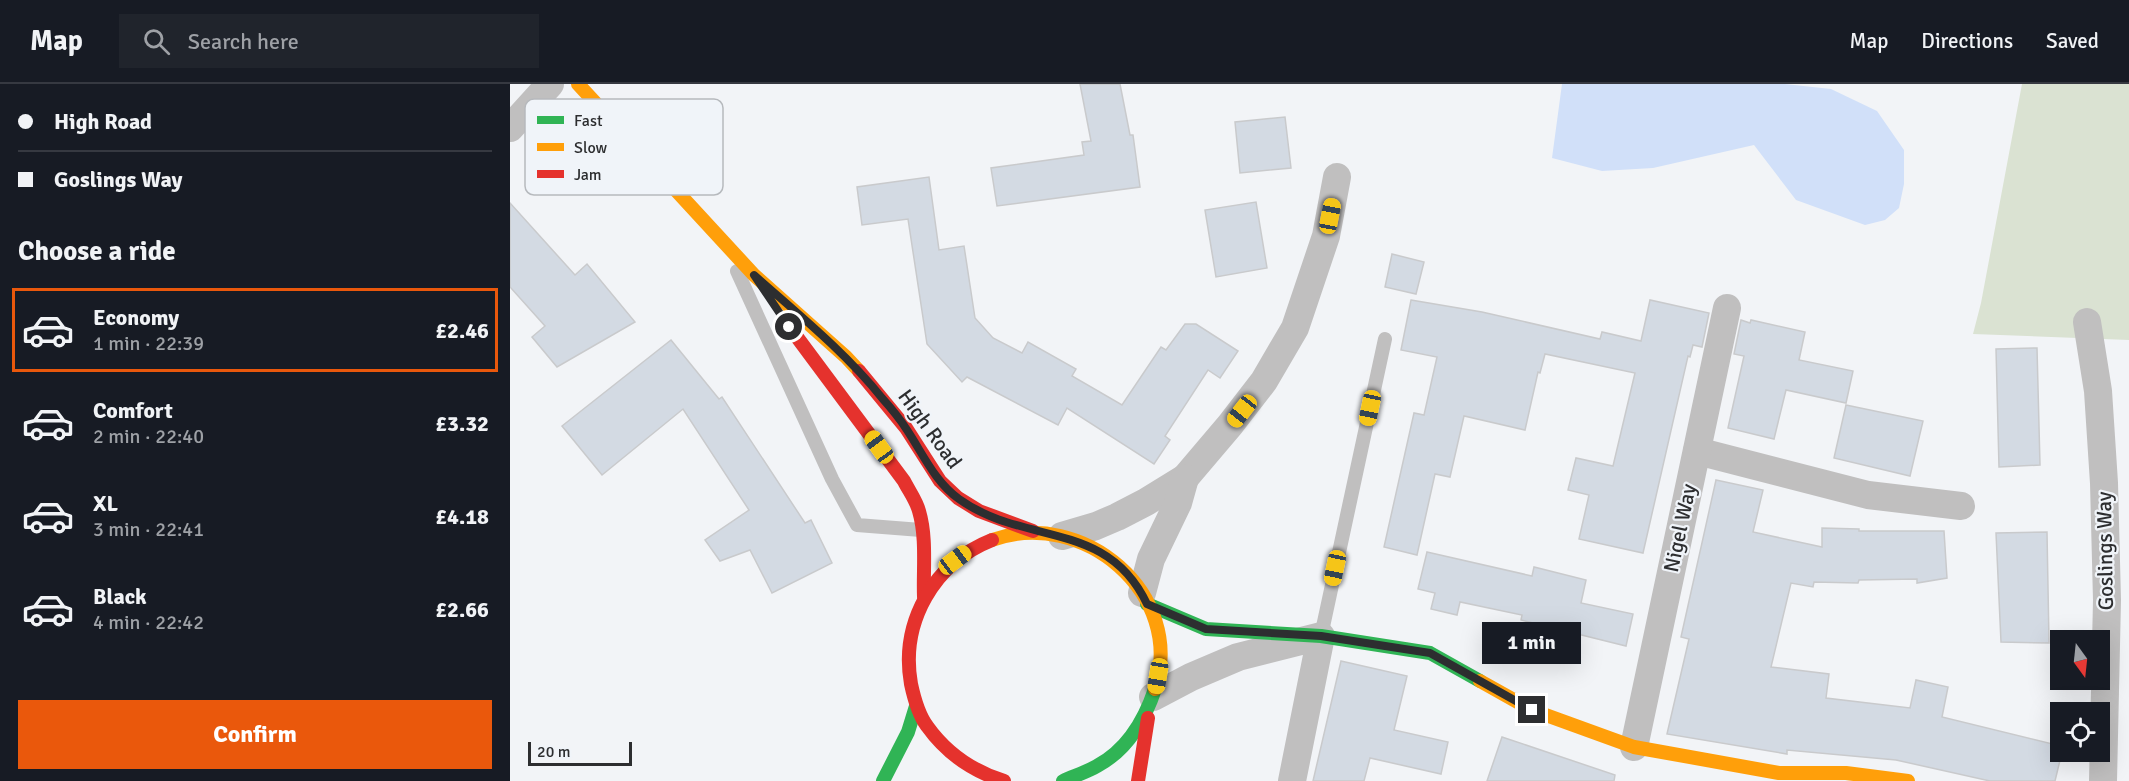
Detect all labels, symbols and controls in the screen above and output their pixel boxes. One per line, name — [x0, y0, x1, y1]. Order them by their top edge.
search box — [119, 14, 539, 68]
text: Map — [30, 24, 83, 58]
icon: search — [140, 25, 173, 58]
text: Search here — [188, 28, 299, 55]
text: Map — [1850, 28, 1888, 54]
text: Directions — [1921, 28, 2013, 54]
text: Saved — [2046, 28, 2099, 54]
legend — [525, 99, 723, 195]
text: High Road — [54, 108, 152, 135]
text: Fast — [574, 111, 603, 131]
text: Slow — [574, 138, 608, 158]
text: Jam — [574, 165, 602, 185]
text: Goslings Way — [54, 166, 182, 193]
car — [1318, 197, 1342, 235]
text: Choose a ride — [18, 235, 176, 268]
icon: car — [21, 303, 75, 357]
text: Economy — [93, 304, 179, 331]
route start — [775, 313, 802, 340]
text: £2.46 — [435, 317, 489, 344]
text: 1 min · 22:39 — [93, 331, 204, 356]
street label: High Road — [892, 384, 968, 474]
car — [1357, 389, 1383, 427]
car — [1224, 391, 1260, 431]
icon: car — [21, 396, 75, 450]
text: Comfort — [93, 397, 173, 424]
text: £3.32 — [435, 410, 489, 437]
text: 2 min · 22:40 — [93, 424, 204, 449]
car — [861, 427, 897, 467]
street label: Nigel Way — [1658, 481, 1702, 575]
icon: car — [21, 489, 75, 543]
text: XL — [93, 490, 118, 517]
street label: Goslings Way — [2091, 491, 2119, 611]
text: £4.18 — [435, 503, 489, 530]
text: 3 min · 22:41 — [93, 517, 204, 542]
car — [935, 542, 975, 578]
car — [1322, 549, 1348, 587]
icon: car — [21, 582, 75, 636]
text: Black — [93, 583, 147, 610]
text: £2.66 — [435, 596, 489, 623]
text: 4 min · 22:42 — [93, 610, 204, 635]
callout: 1 min — [1482, 623, 1582, 665]
text: 1 min — [1507, 630, 1556, 655]
north arrow — [2050, 630, 2110, 690]
map controls — [2050, 630, 2110, 762]
car — [1146, 657, 1170, 695]
route end — [1518, 696, 1545, 723]
button: Confirm — [18, 700, 492, 769]
button: locate — [2050, 702, 2110, 762]
scale bar — [528, 739, 632, 766]
text: 20 m — [537, 742, 571, 762]

